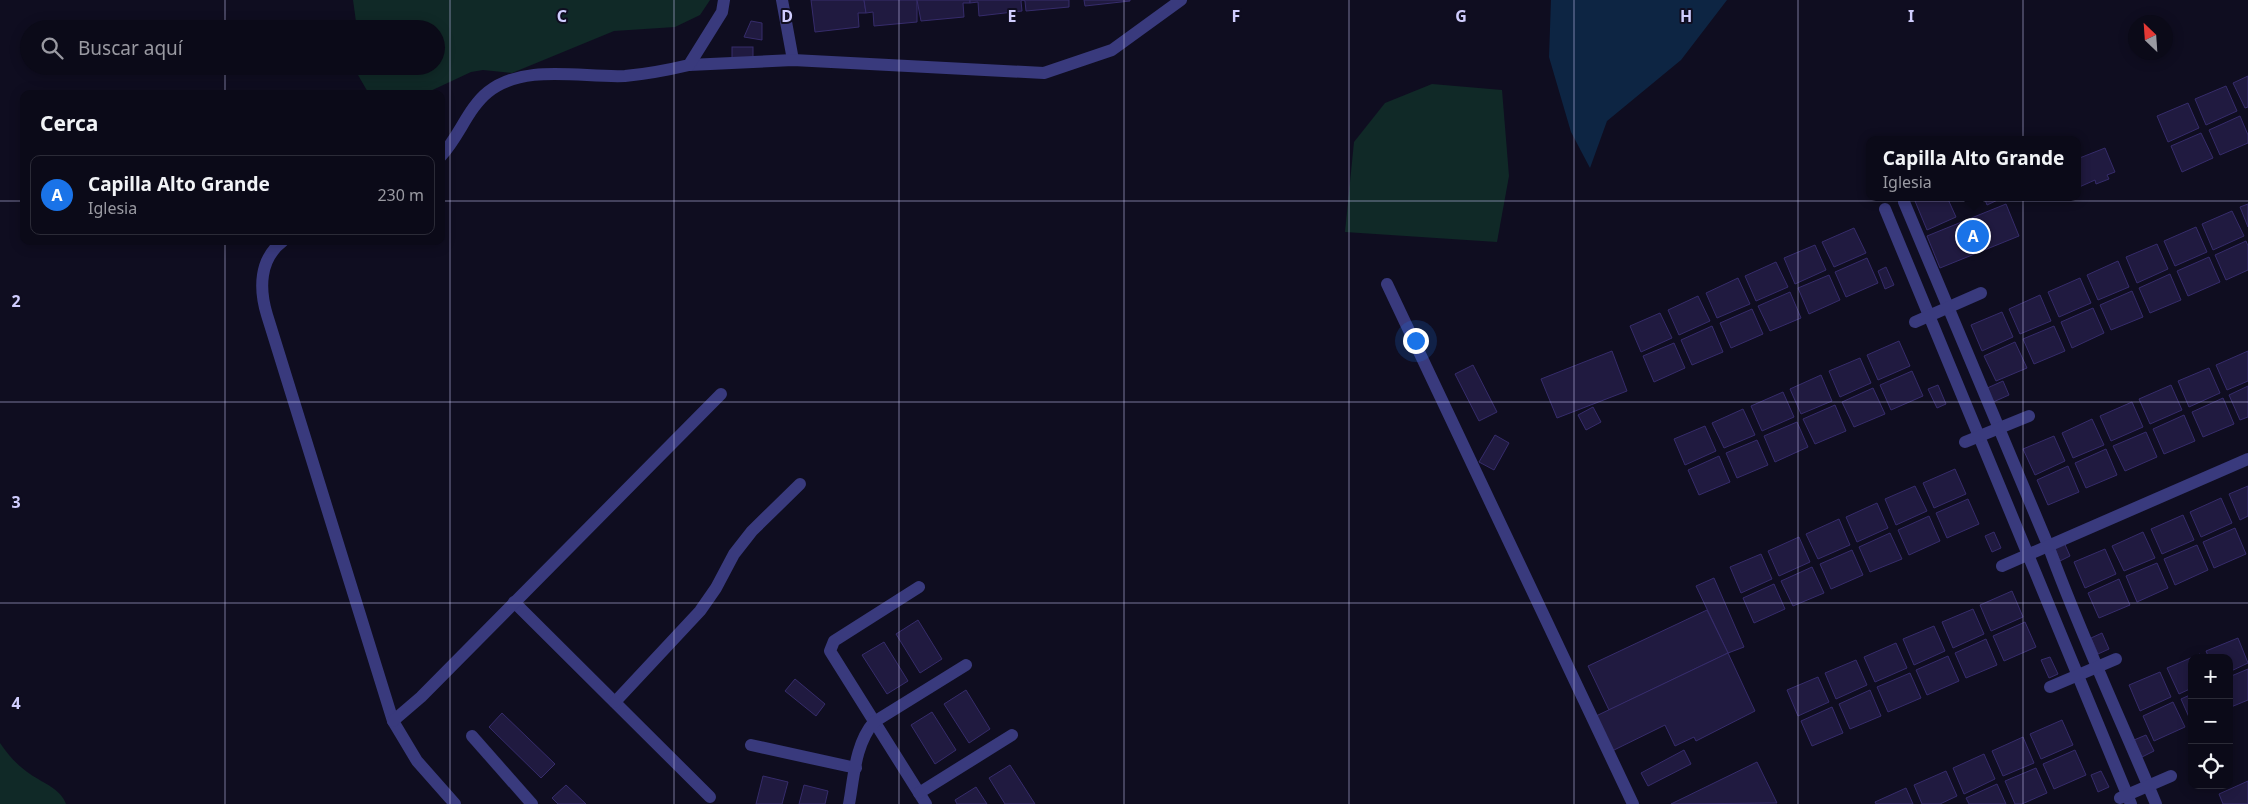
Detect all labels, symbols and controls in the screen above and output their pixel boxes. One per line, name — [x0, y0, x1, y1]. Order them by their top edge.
text: C — [557, 5, 567, 27]
text: D — [781, 5, 793, 27]
text: E — [1008, 5, 1017, 27]
text: F — [1232, 5, 1240, 27]
text: G — [1455, 5, 1467, 27]
text: H — [1680, 5, 1692, 27]
text: I — [1908, 5, 1914, 27]
north arrow — [2128, 15, 2173, 60]
search box — [20, 20, 445, 75]
icon: search — [38, 34, 66, 62]
text: Buscar aquí — [78, 35, 183, 61]
text: Cerca — [40, 109, 98, 137]
popup — [1866, 136, 2081, 201]
text: Capilla Alto Grande — [1883, 145, 2064, 171]
text: Capilla Alto Grande — [88, 171, 270, 197]
text: Iglesia — [1883, 171, 1932, 193]
text: A — [51, 184, 63, 206]
text: 230 m — [377, 184, 424, 206]
text: Iglesia — [88, 197, 137, 219]
pin: A — [1957, 217, 1989, 255]
text: 2 — [11, 290, 21, 312]
your location — [1403, 328, 1429, 354]
text: 3 — [11, 491, 21, 513]
map controls — [2188, 654, 2233, 789]
button: + — [2188, 654, 2233, 699]
text: 4 — [11, 692, 21, 714]
button: − — [2188, 699, 2233, 744]
button: locate — [2188, 744, 2233, 789]

